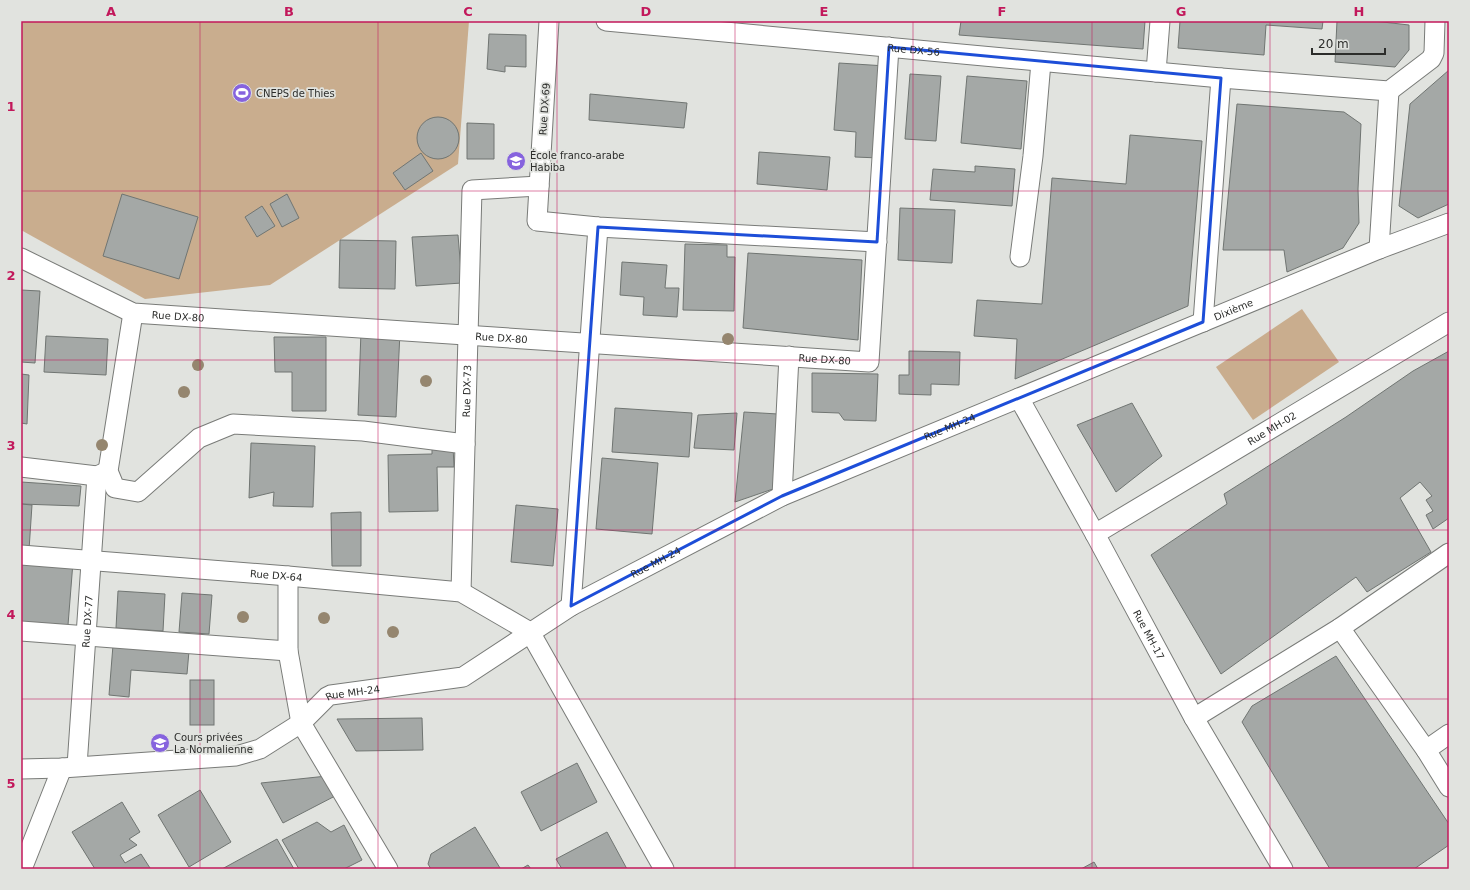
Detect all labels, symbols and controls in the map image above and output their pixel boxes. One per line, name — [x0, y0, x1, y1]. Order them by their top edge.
text: A — [106, 4, 116, 19]
text: B — [284, 4, 294, 19]
text: C — [463, 4, 473, 19]
text: D — [641, 4, 652, 19]
text: E — [820, 4, 828, 19]
text: F — [998, 4, 1006, 19]
text: G — [1176, 4, 1186, 19]
text: H — [1354, 4, 1364, 19]
scale bar — [1312, 30, 1385, 56]
text: 20 m — [1318, 37, 1349, 51]
street label: Rue DX-56 — [887, 42, 940, 58]
sports icon: CNEPS de Thies — [231, 82, 253, 104]
street label: Rue DX-69 — [537, 82, 552, 136]
place label: CNEPS de Thies — [256, 88, 335, 99]
text: 1 — [6, 99, 16, 114]
place label: École franco-arabe Habiba — [530, 149, 624, 173]
school or university icon: École franco-arabe Habiba — [505, 150, 527, 172]
text: 2 — [6, 268, 16, 283]
street label: Dixième — [1212, 297, 1255, 323]
street label: Rue DX-80 — [151, 309, 205, 324]
street label: Rue DX-80 — [475, 331, 528, 345]
street label: Rue DX-80 — [798, 352, 851, 367]
street label: Rue DX-73 — [461, 365, 473, 418]
street label: Rue MH-02 — [1246, 410, 1298, 447]
street label: Rue MH-24 — [922, 412, 977, 443]
text: 3 — [6, 438, 16, 453]
street label: Rue MH-24 — [629, 545, 683, 580]
street label: Rue DX-64 — [250, 568, 303, 583]
street label: Rue DX-77 — [80, 595, 95, 648]
text: 4 — [6, 607, 16, 622]
street label: Rue MH-17 — [1131, 608, 1166, 662]
street label: Rue MH-24 — [324, 683, 381, 703]
school or university icon: Cours privées La Normalienne — [149, 732, 171, 754]
place label: Cours privées La Normalienne — [174, 732, 253, 755]
text: 5 — [6, 776, 16, 791]

